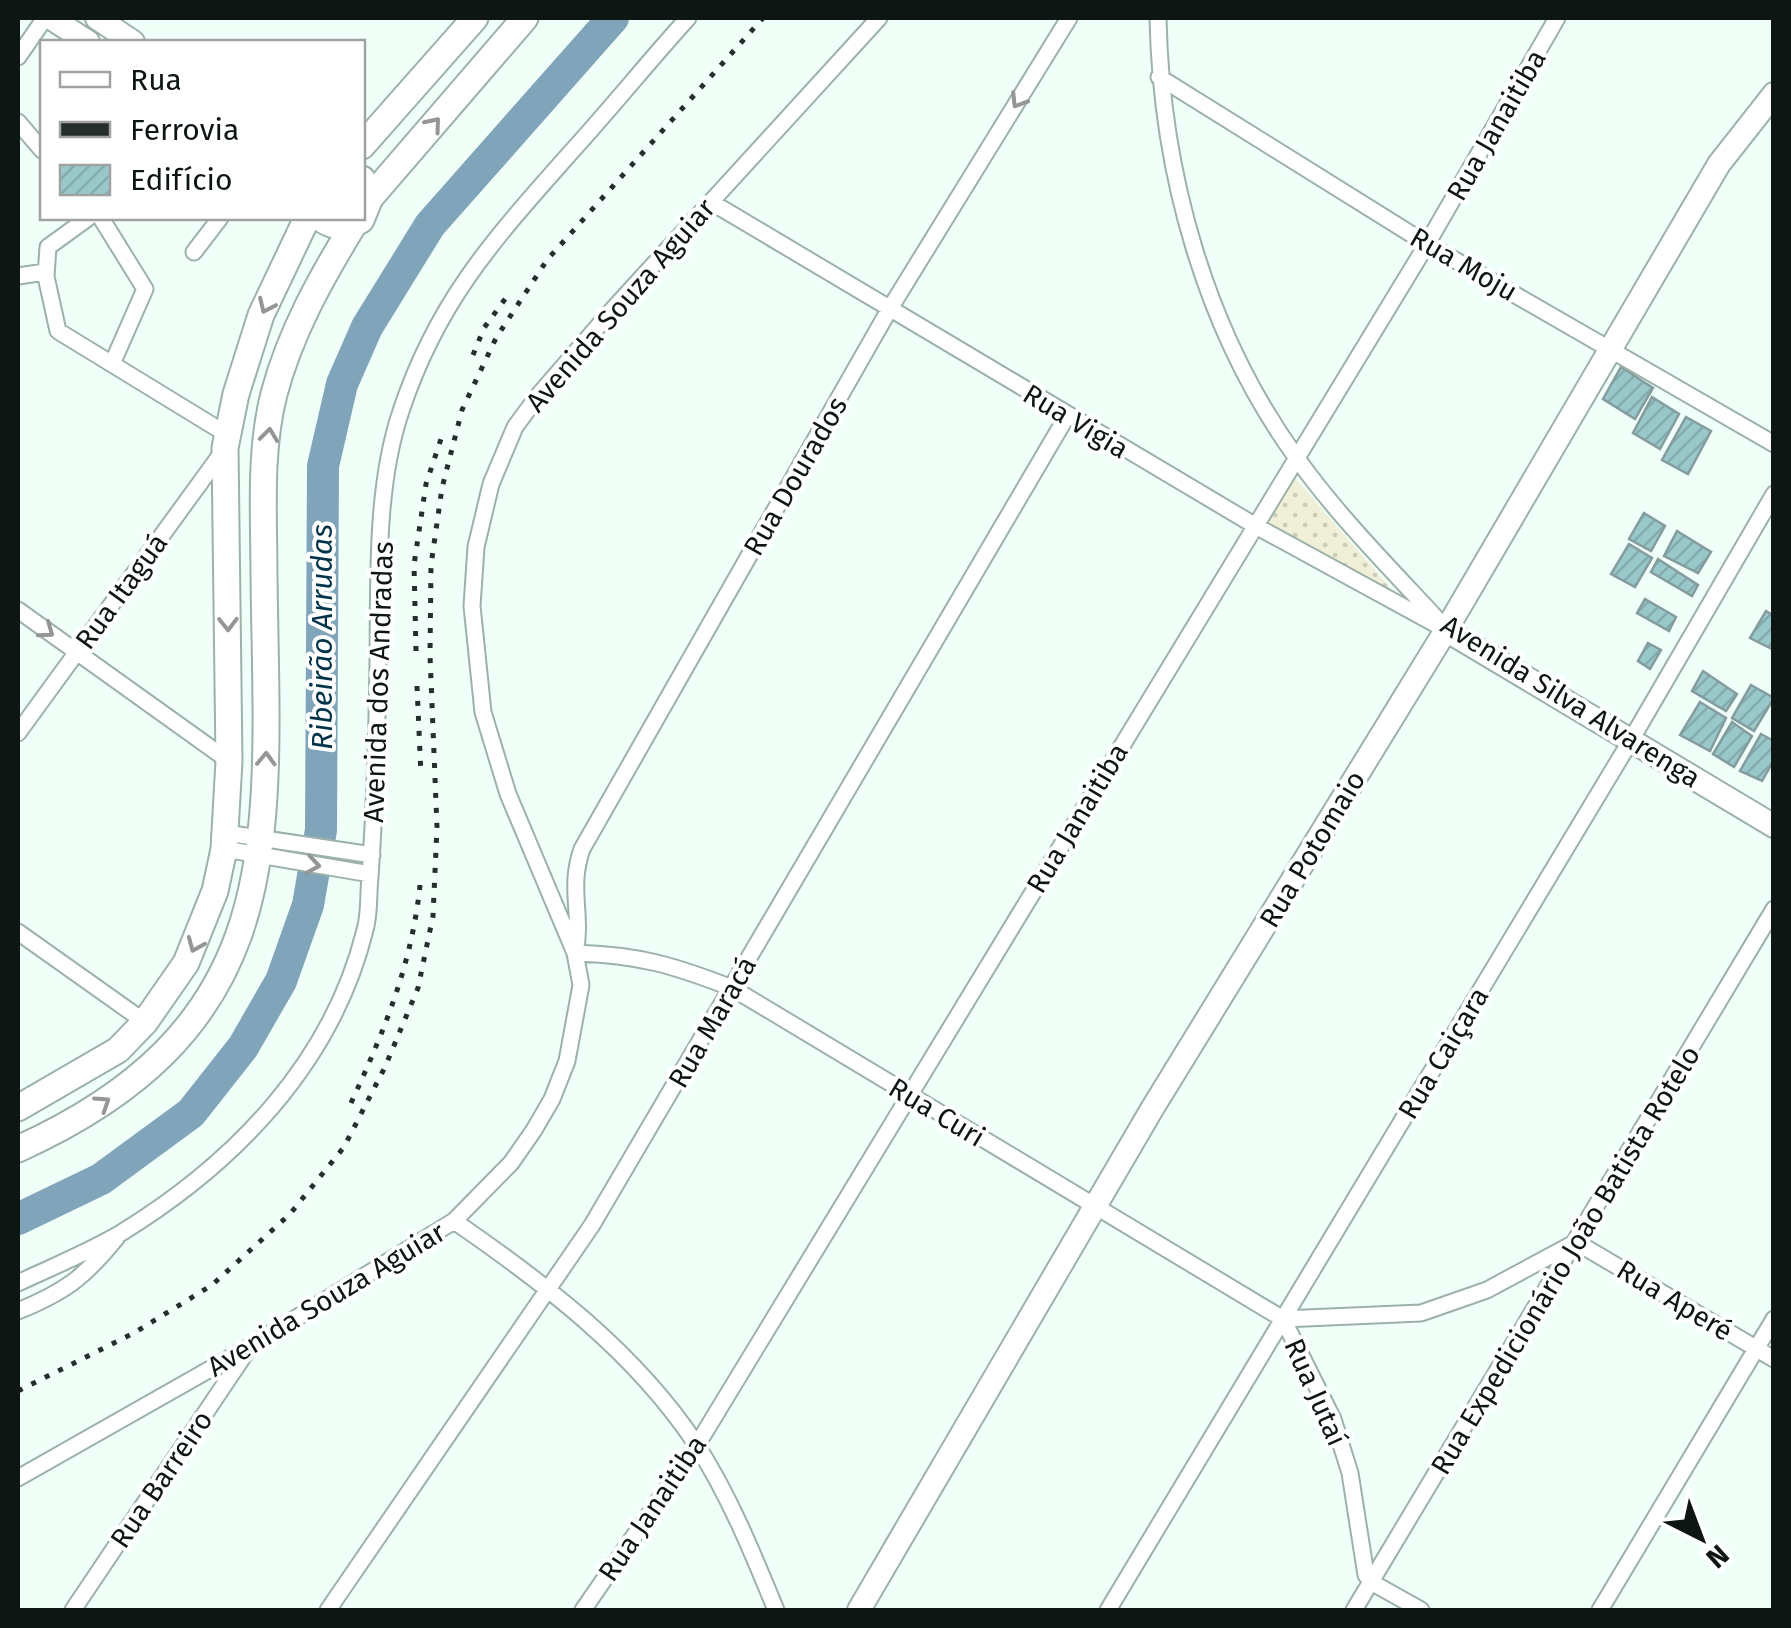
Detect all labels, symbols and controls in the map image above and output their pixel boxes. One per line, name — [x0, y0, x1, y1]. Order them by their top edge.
legend — [40, 40, 365, 220]
street label: Rua Janaitiba — [1440, 44, 1553, 207]
text: Rua — [130, 62, 182, 98]
one-way arrow — [1011, 90, 1030, 108]
text: Ferrovia — [130, 112, 239, 148]
one-way arrow — [422, 117, 440, 136]
text: Edifício — [130, 162, 232, 198]
street label: Avenida Souza Aguiar — [519, 192, 722, 419]
street label: Rua Moju — [1404, 221, 1523, 308]
one-way arrow — [258, 296, 278, 314]
street label: Rua Vigia — [1017, 377, 1134, 466]
street label: Rua Dourados — [737, 391, 854, 561]
one-way arrow — [258, 426, 279, 442]
water label: Ribeirão Arrudas — [304, 524, 340, 750]
street label: Rua Itaguá — [68, 527, 174, 656]
street label: Avenida dos Andradas — [357, 541, 400, 823]
street label: Avenida Silva Alvarenga — [1435, 608, 1706, 795]
one-way arrow — [217, 617, 238, 633]
one-way arrow — [36, 619, 54, 637]
street label: Rua Janaitiba — [1020, 737, 1135, 899]
one-way arrow — [255, 751, 276, 767]
street label: Rua Potomaio — [1253, 765, 1372, 934]
one-way arrow — [305, 854, 322, 875]
one-way arrow — [187, 935, 207, 953]
street label: Rua Maracá — [662, 951, 763, 1094]
street label: Rua Caiçara — [1391, 981, 1496, 1125]
street label: Rua Expedicionário João Batista Rotelo — [1424, 1040, 1707, 1481]
street label: Rua Curi — [883, 1071, 991, 1154]
one-way arrow — [93, 1097, 111, 1116]
street label: Avenida Souza Aguiar — [201, 1215, 451, 1384]
street label: Rua Aperé — [1611, 1253, 1739, 1348]
street label: Rua Jutaí — [1277, 1334, 1354, 1451]
street label: Rua Barreiro — [103, 1404, 219, 1554]
street label: Rua Janaitiba — [592, 1429, 713, 1587]
north arrow — [1651, 1488, 1751, 1588]
text: N — [1699, 1538, 1735, 1575]

